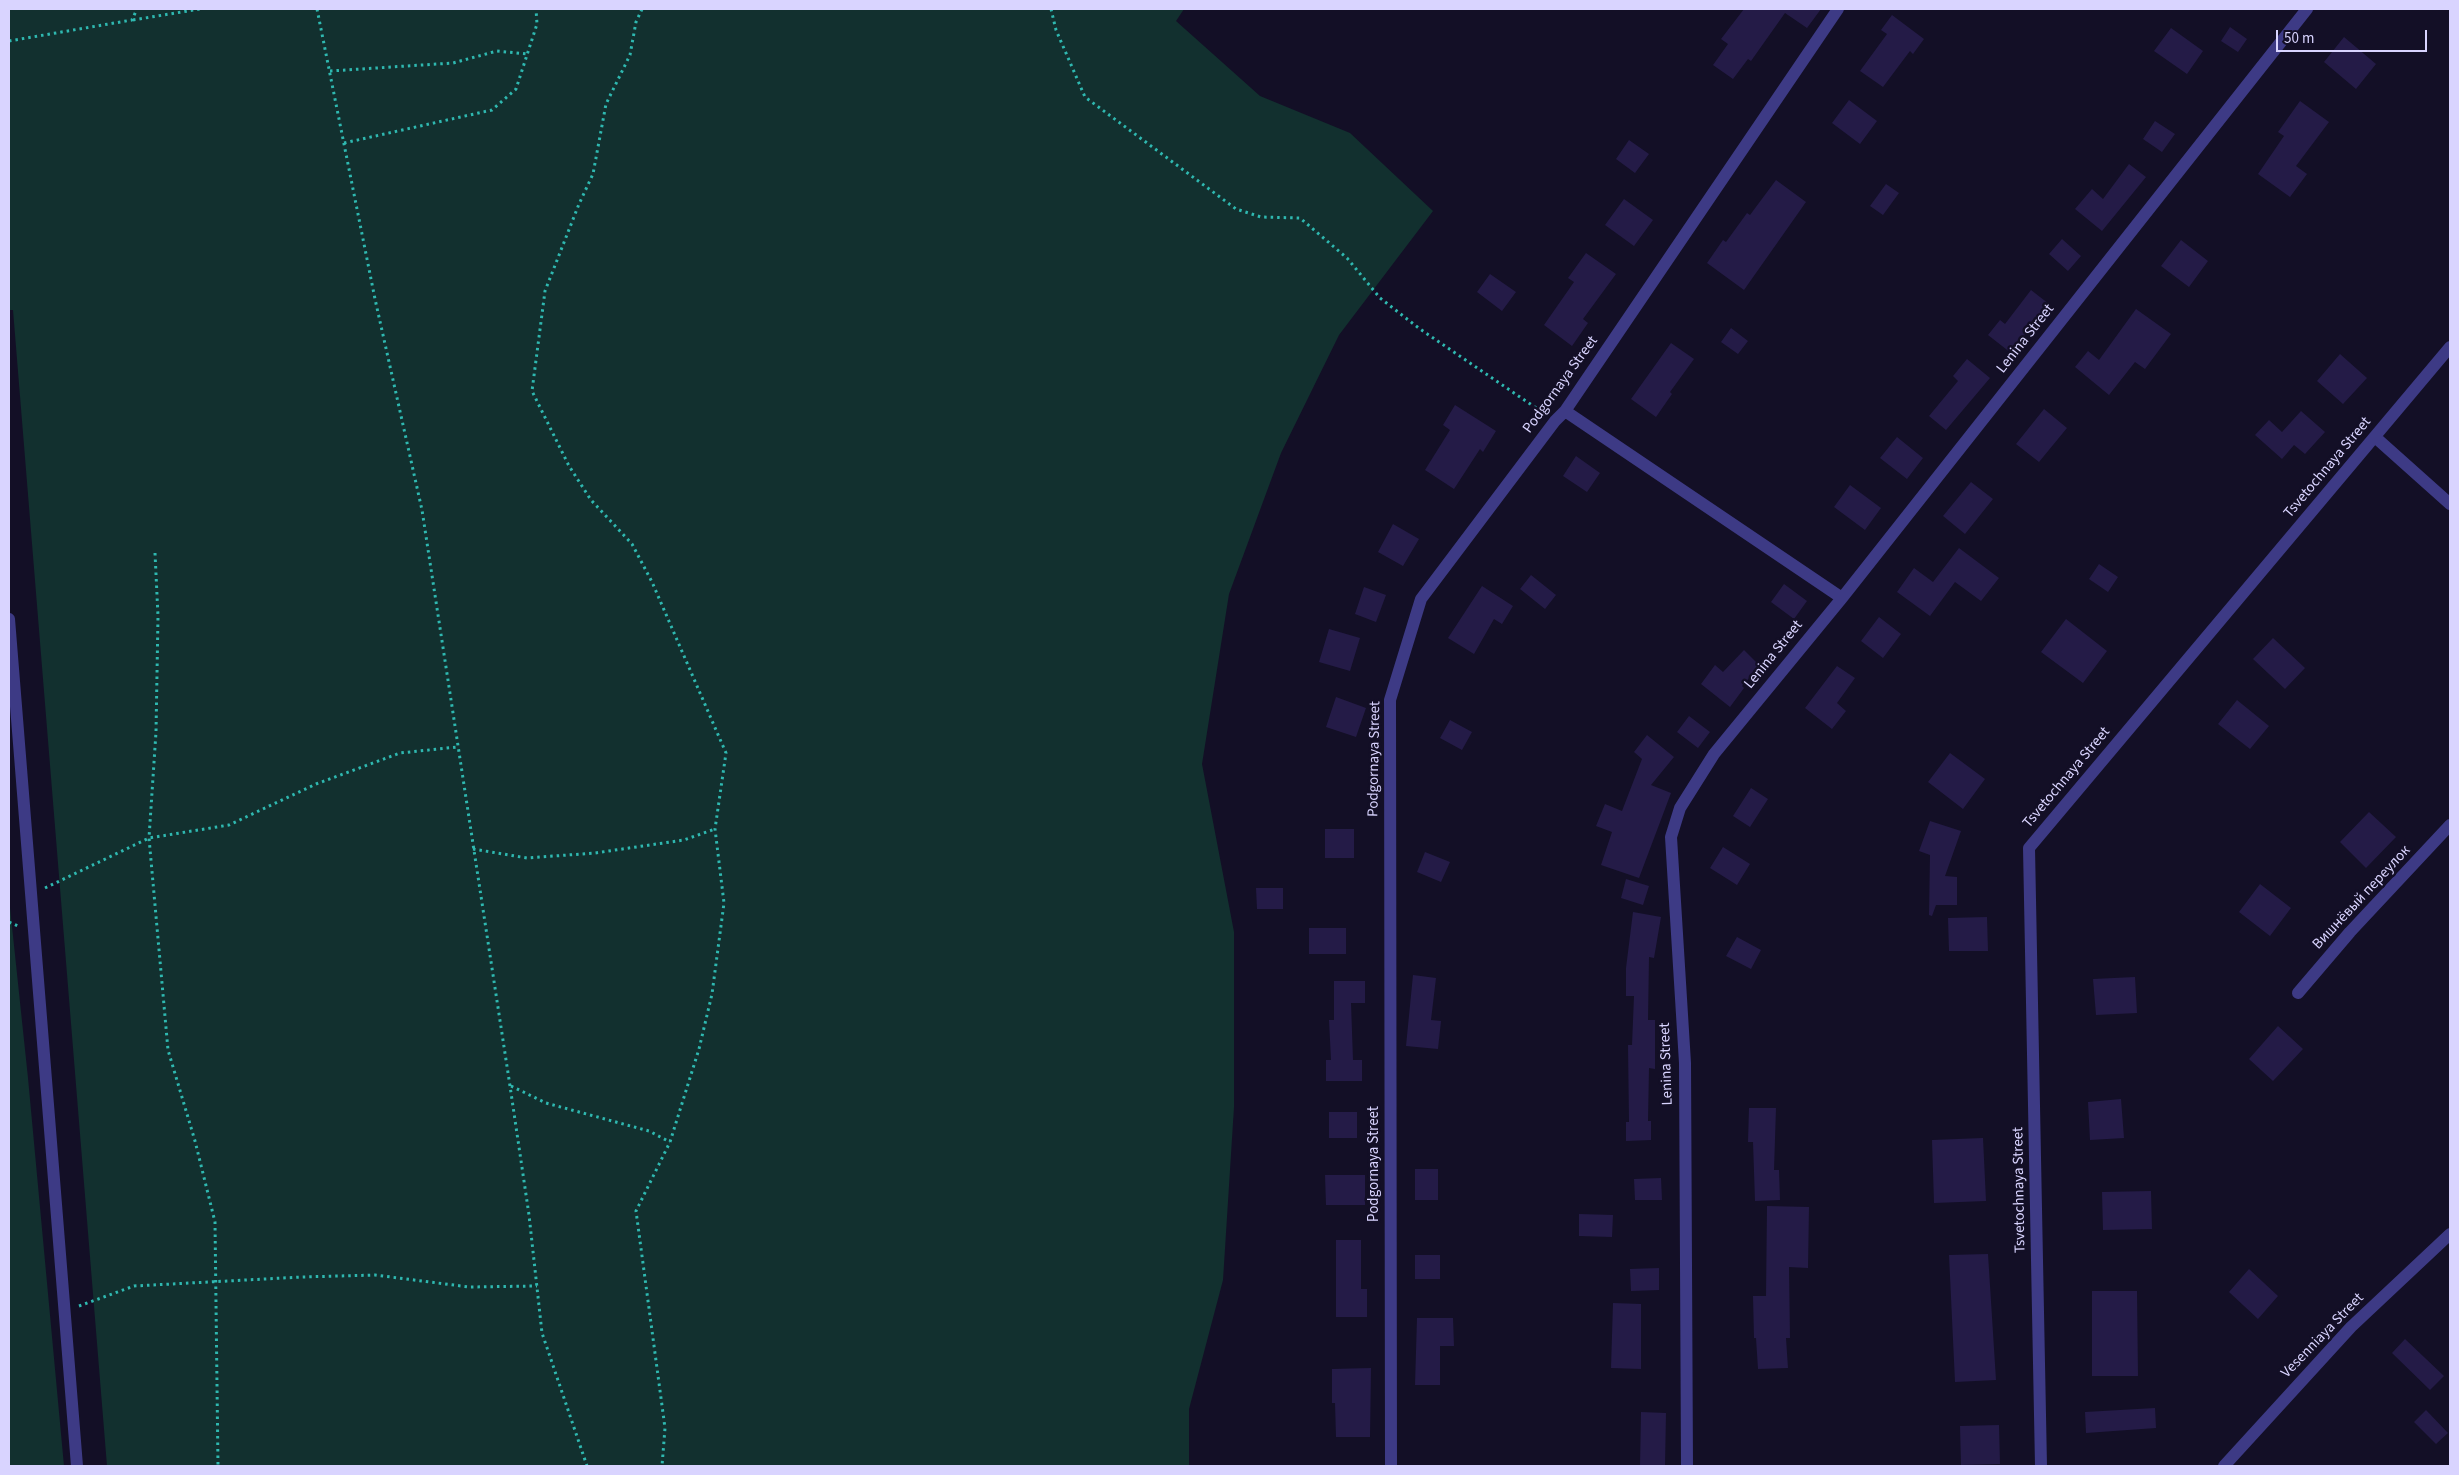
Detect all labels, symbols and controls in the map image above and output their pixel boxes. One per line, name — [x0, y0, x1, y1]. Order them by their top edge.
scale bar — [2279, 20, 2430, 52]
text: 50 m — [2284, 28, 2314, 49]
street label: Lenina Street — [1993, 301, 2059, 377]
street label: Podgornaya Street — [1520, 333, 1602, 437]
street label: Tsvetochnaya Street — [2281, 414, 2375, 522]
street label: Lenina Street — [1741, 617, 1807, 693]
street label: Podgornaya Street — [1365, 701, 1385, 817]
street label: Tsvetochnaya Street — [2020, 724, 2114, 832]
street label: Вишнёвый переулок — [2309, 842, 2415, 954]
street label: Lenina Street — [1657, 1022, 1677, 1106]
street label: Podgornaya Street — [1366, 1106, 1384, 1222]
street label: Tsvetochnaya Street — [2010, 1127, 2030, 1253]
street label: Vesenniaya Street — [2278, 1290, 2368, 1382]

